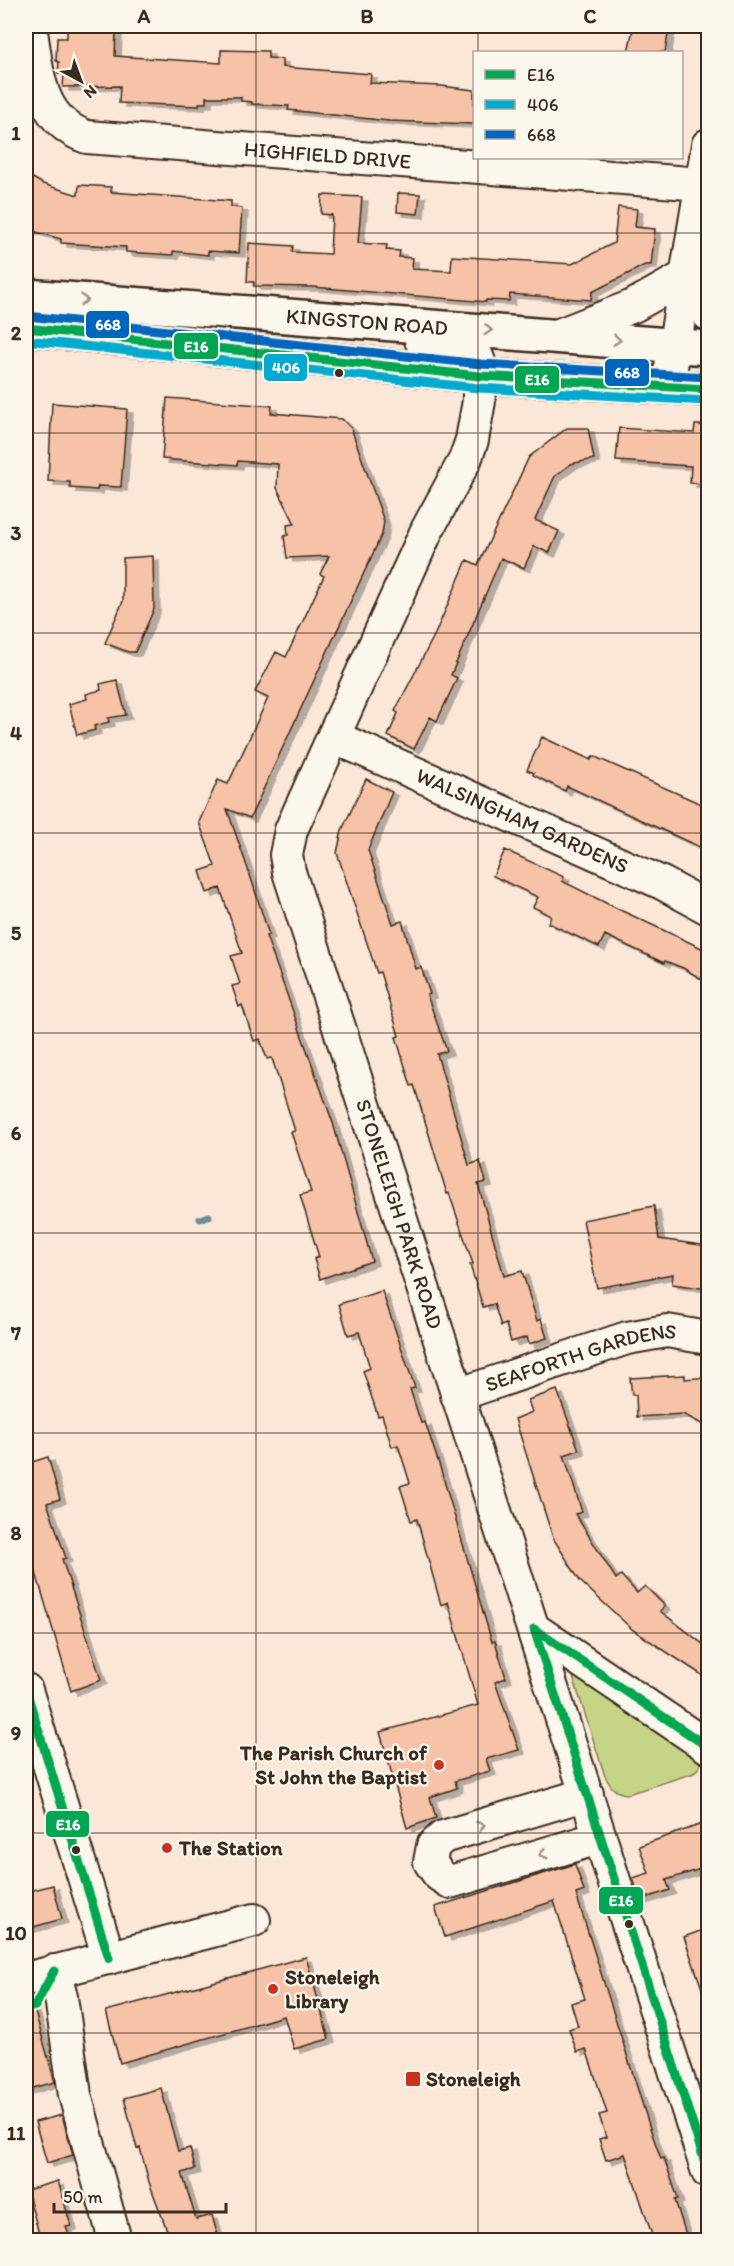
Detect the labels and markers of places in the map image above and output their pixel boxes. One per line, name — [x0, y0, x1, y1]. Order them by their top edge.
unlabelled marker — [333, 367, 345, 379]
place label: The Parish Church of St John the Baptist — [239, 1740, 428, 1790]
marker: The Parish Church of St John the Baptist — [432, 1758, 446, 1772]
place label: The Station — [178, 1835, 283, 1860]
marker: The Station — [160, 1841, 174, 1855]
unlabelled marker — [70, 1844, 82, 1856]
unlabelled marker — [623, 1918, 635, 1930]
place label: Stoneleigh Library — [285, 1964, 380, 2014]
marker: Stoneleigh Library — [266, 1982, 280, 1996]
place label: Stoneleigh — [426, 2066, 521, 2092]
marker: Stoneleigh — [404, 2070, 422, 2088]

